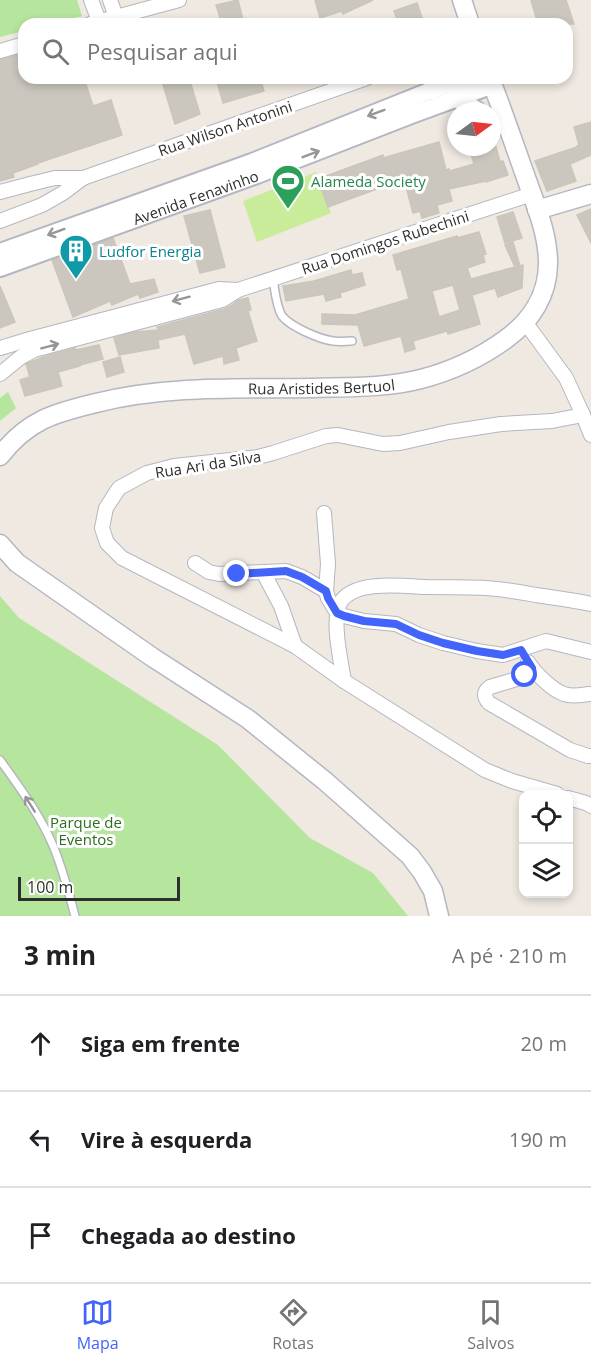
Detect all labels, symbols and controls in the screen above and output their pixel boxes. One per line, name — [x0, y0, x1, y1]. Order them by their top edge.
search box — [18, 18, 573, 84]
icon: search — [39, 35, 72, 68]
text: Pesquisar aqui — [87, 36, 238, 66]
street label: Rua Wilson Antonini — [155, 96, 295, 160]
north arrow — [447, 102, 501, 156]
one-way arrow — [367, 108, 386, 119]
one-way arrow — [302, 148, 320, 159]
sports icon: Alameda Society — [270, 163, 306, 210]
street label: Avenida Fenavinho — [130, 165, 261, 229]
place label: Alameda Society — [311, 171, 426, 191]
street label: Rua Domingos Rubechini — [299, 205, 471, 279]
one-way arrow — [47, 227, 65, 238]
building icon: Ludfor Energia — [58, 233, 94, 280]
place label: Ludfor Energia — [99, 241, 202, 261]
one-way arrow — [172, 293, 191, 305]
one-way arrow — [41, 340, 60, 351]
street label: Rua Aristides Bertuol — [248, 374, 396, 398]
street label: Rua Ari da Silva — [154, 446, 262, 482]
route end — [223, 560, 249, 586]
route start — [511, 661, 537, 687]
map controls — [519, 790, 573, 898]
button: locate — [519, 790, 573, 844]
one-way arrow — [24, 796, 36, 813]
park label: Parque de Eventos — [50, 812, 122, 849]
button: layers — [519, 844, 573, 898]
scale bar — [18, 874, 180, 902]
text: 100 m — [27, 876, 73, 898]
text: 3 min — [24, 937, 96, 973]
text: A pé · 210 m — [452, 942, 567, 969]
icon: ahead — [24, 1027, 57, 1060]
text: Siga em frente — [81, 1028, 240, 1058]
text: 20 m — [520, 1030, 567, 1057]
icon: left — [24, 1123, 57, 1156]
text: Vire à esquerda — [81, 1124, 252, 1154]
text: 190 m — [509, 1126, 567, 1153]
icon: arrive — [24, 1219, 57, 1252]
text: Chegada ao destino — [81, 1220, 296, 1250]
tab: Mapa — [77, 1296, 119, 1354]
tab: Rotas — [272, 1296, 314, 1354]
tab: Salvos — [467, 1296, 514, 1354]

